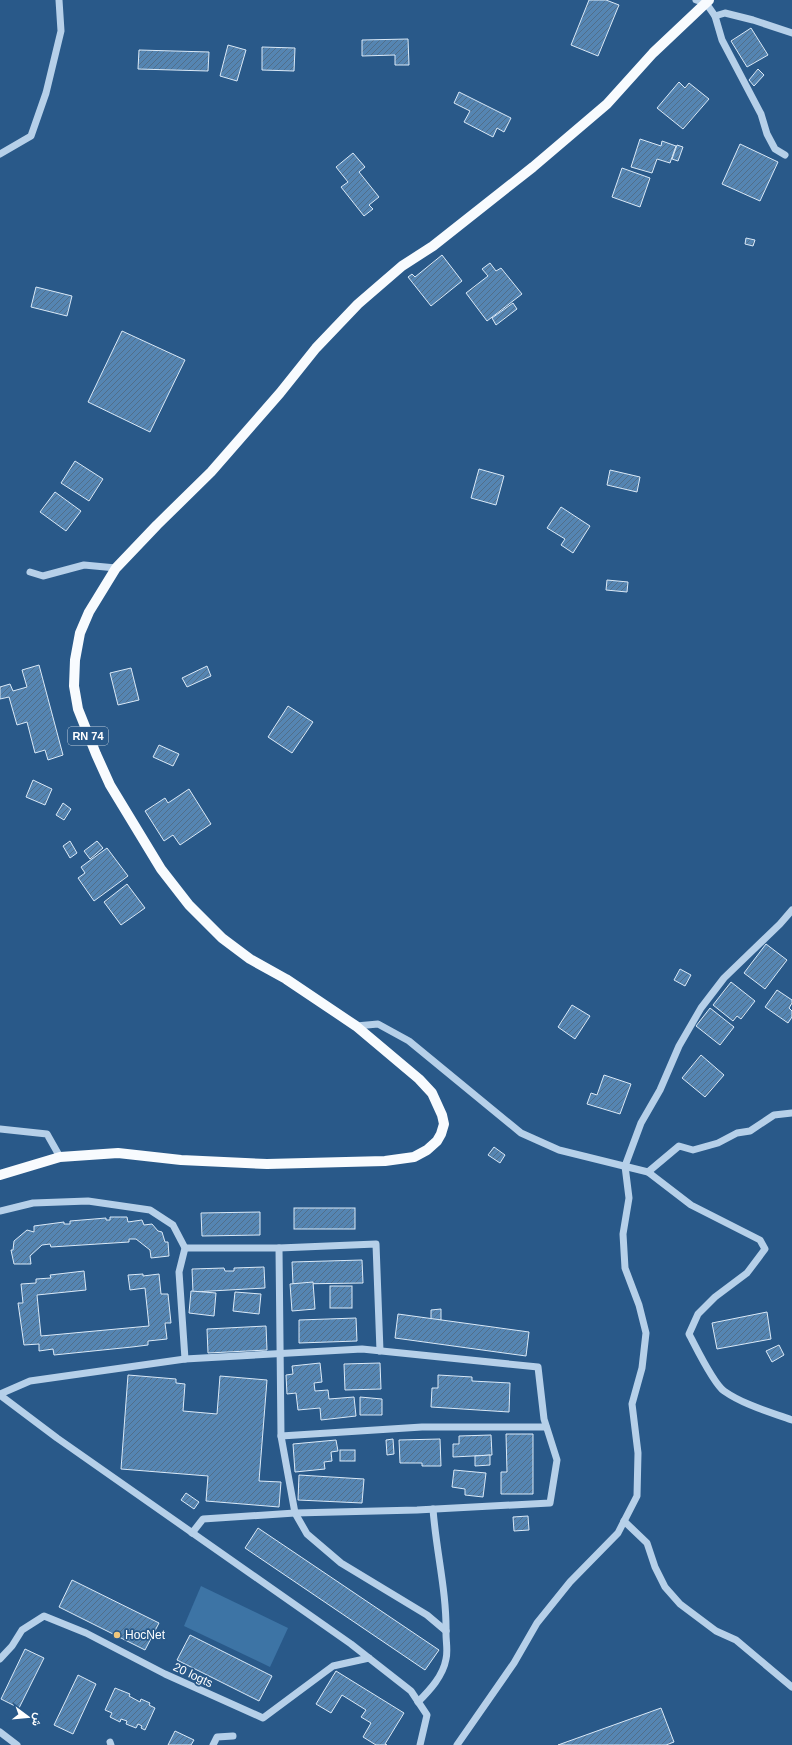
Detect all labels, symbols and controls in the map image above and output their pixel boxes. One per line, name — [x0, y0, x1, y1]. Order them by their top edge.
road number: RN 74 — [68, 727, 108, 745]
place label: HocNet — [125, 1628, 166, 1642]
marker: HocNet — [112, 1630, 122, 1640]
street label: 20 logts — [171, 1660, 215, 1690]
north arrow — [8, 1697, 48, 1737]
text: ش — [29, 1711, 45, 1728]

